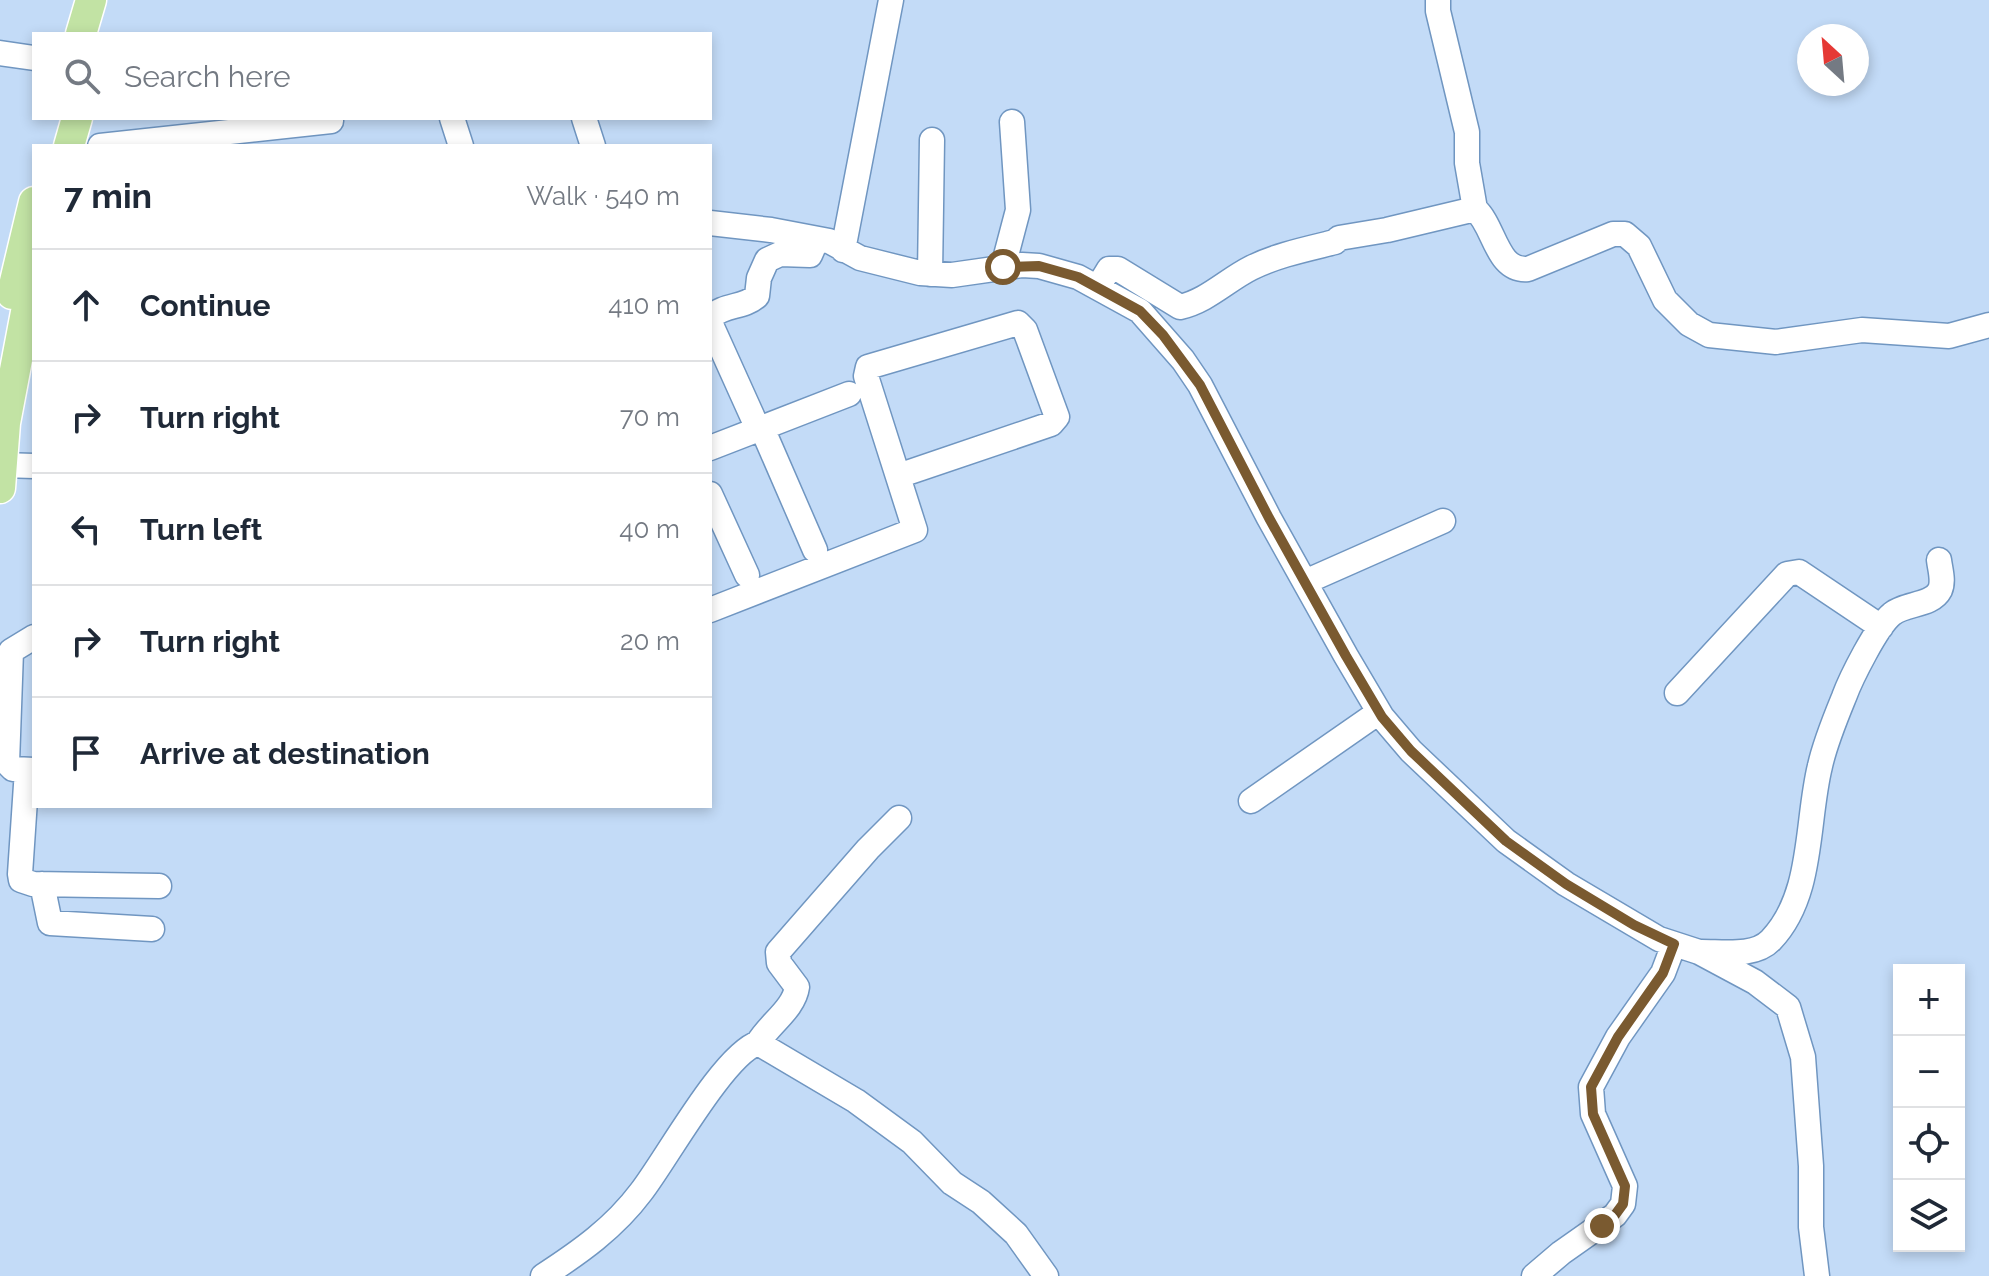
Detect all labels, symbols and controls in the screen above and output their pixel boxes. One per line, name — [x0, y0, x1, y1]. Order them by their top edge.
north arrow — [1797, 24, 1869, 96]
search box — [32, 32, 712, 120]
icon: search — [60, 54, 104, 98]
text: Search here — [124, 59, 291, 94]
text: 7 min — [64, 176, 152, 216]
text: Walk · 540 m — [526, 181, 680, 211]
route start — [985, 249, 1021, 285]
icon: ahead — [64, 283, 108, 327]
text: Continue — [140, 288, 271, 323]
text: 410 m — [608, 290, 680, 320]
icon: right — [64, 395, 108, 439]
text: Turn right — [140, 400, 280, 435]
text: 70 m — [620, 402, 680, 432]
icon: left — [64, 507, 108, 551]
text: Turn left — [140, 512, 262, 547]
text: 40 m — [619, 514, 680, 544]
icon: right — [64, 619, 108, 663]
text: Turn right — [140, 624, 280, 659]
text: 20 m — [620, 626, 680, 656]
icon: arrive — [64, 731, 108, 775]
text: Arrive at destination — [140, 736, 430, 771]
map controls — [1893, 964, 1965, 1252]
button: + — [1893, 964, 1965, 1036]
button: − — [1893, 1036, 1965, 1108]
button: locate — [1893, 1108, 1965, 1180]
button: layers — [1893, 1180, 1965, 1252]
route end — [1584, 1208, 1620, 1244]

